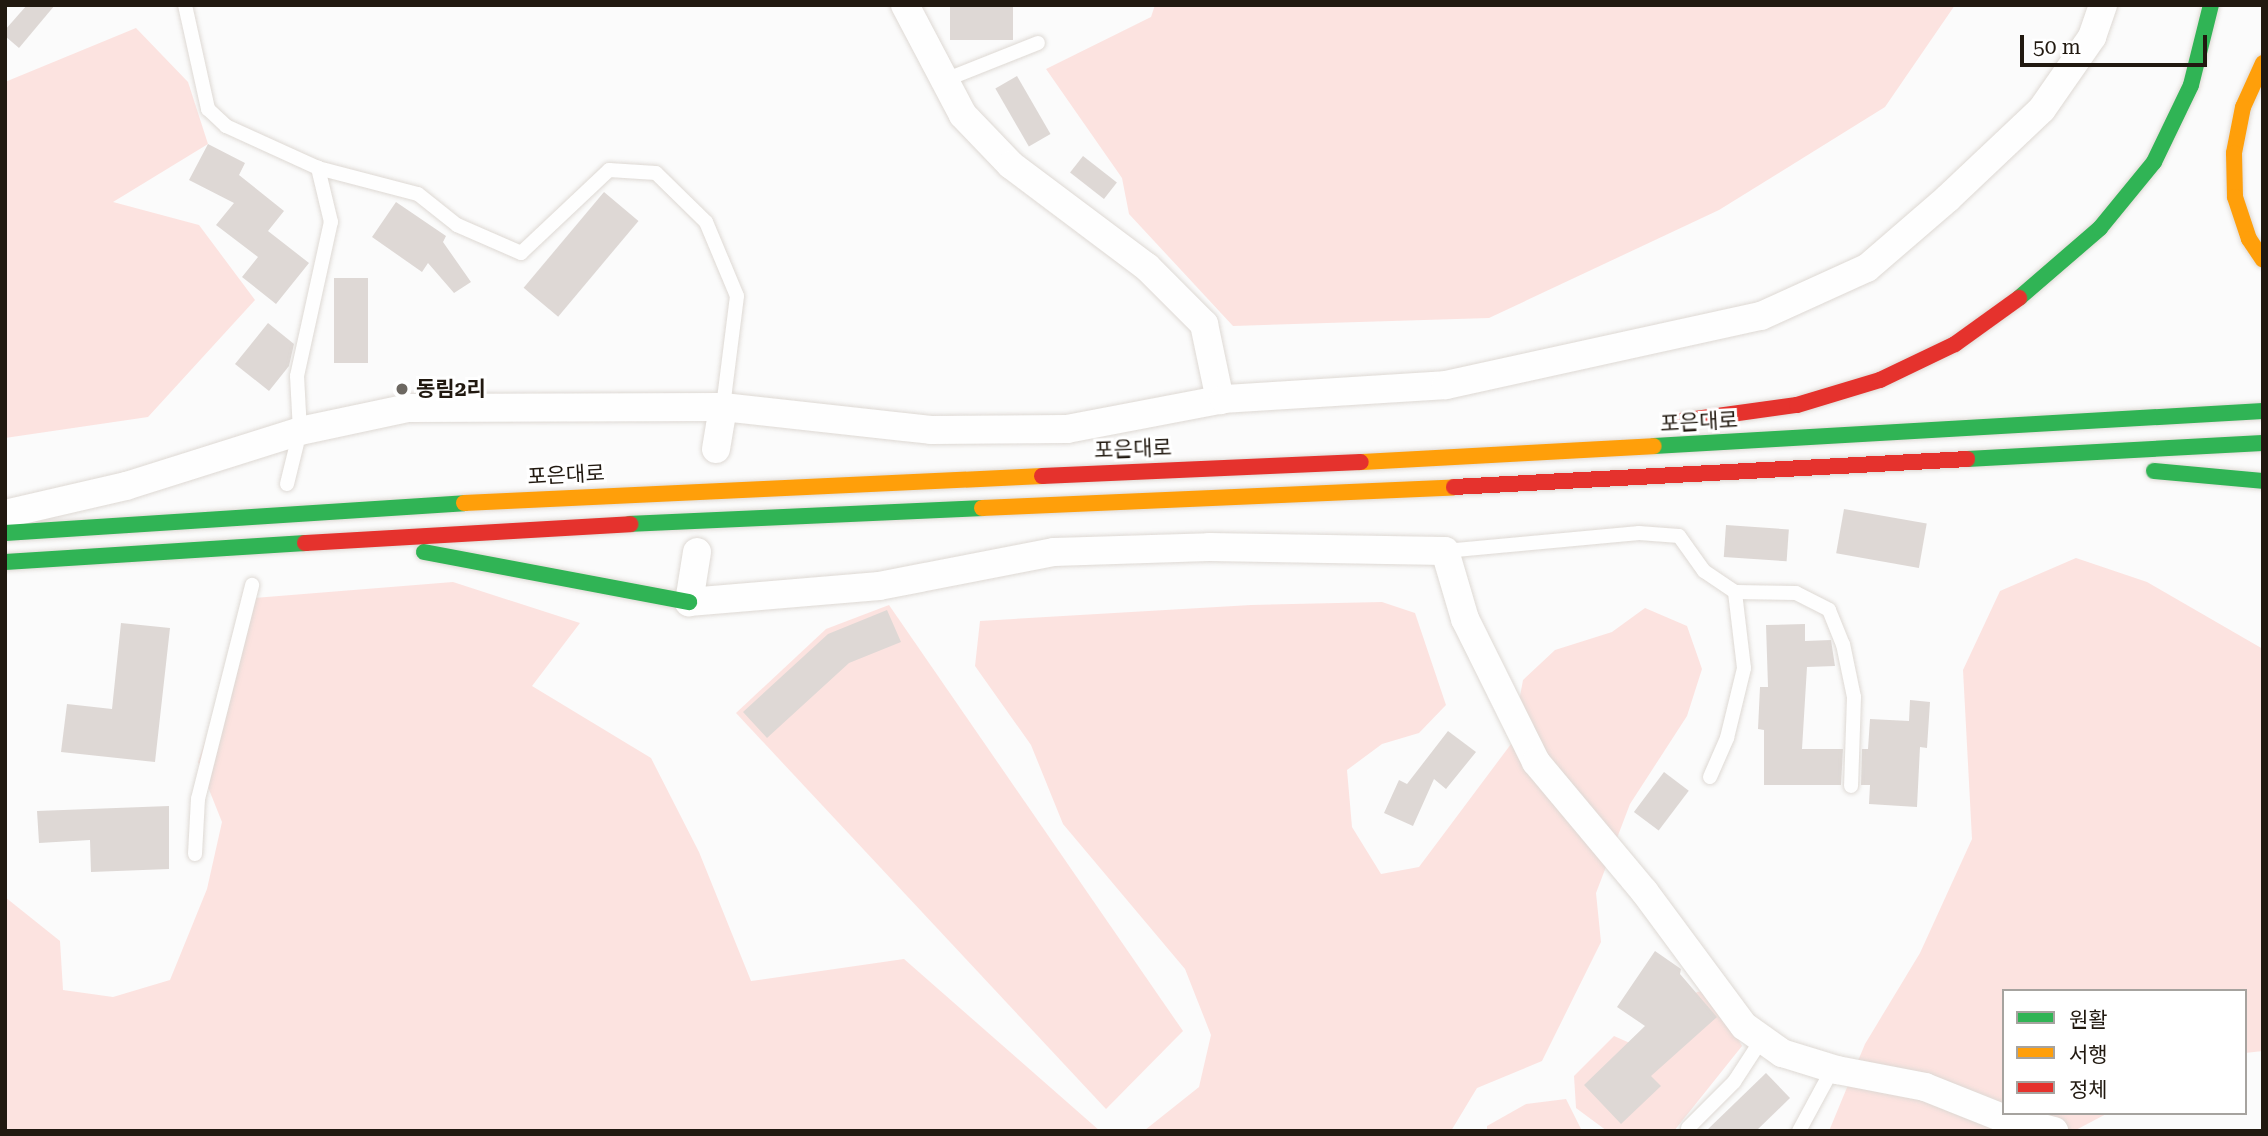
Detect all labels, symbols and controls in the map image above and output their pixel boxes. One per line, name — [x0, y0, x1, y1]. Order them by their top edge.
scale bar — [2023, 21, 2210, 65]
text: 50 m — [2033, 35, 2081, 59]
place label: 동림2리 — [416, 376, 486, 402]
marker: 동림2리 — [394, 381, 410, 397]
street label: 포은대로 — [1660, 407, 1738, 437]
street label: 포은대로 — [1094, 435, 1172, 463]
street label: 포은대로 — [527, 460, 605, 490]
legend — [2002, 989, 2247, 1115]
text: 원활 — [2069, 1008, 2108, 1032]
text: 서행 — [2069, 1043, 2108, 1067]
text: 정체 — [2069, 1078, 2108, 1102]

